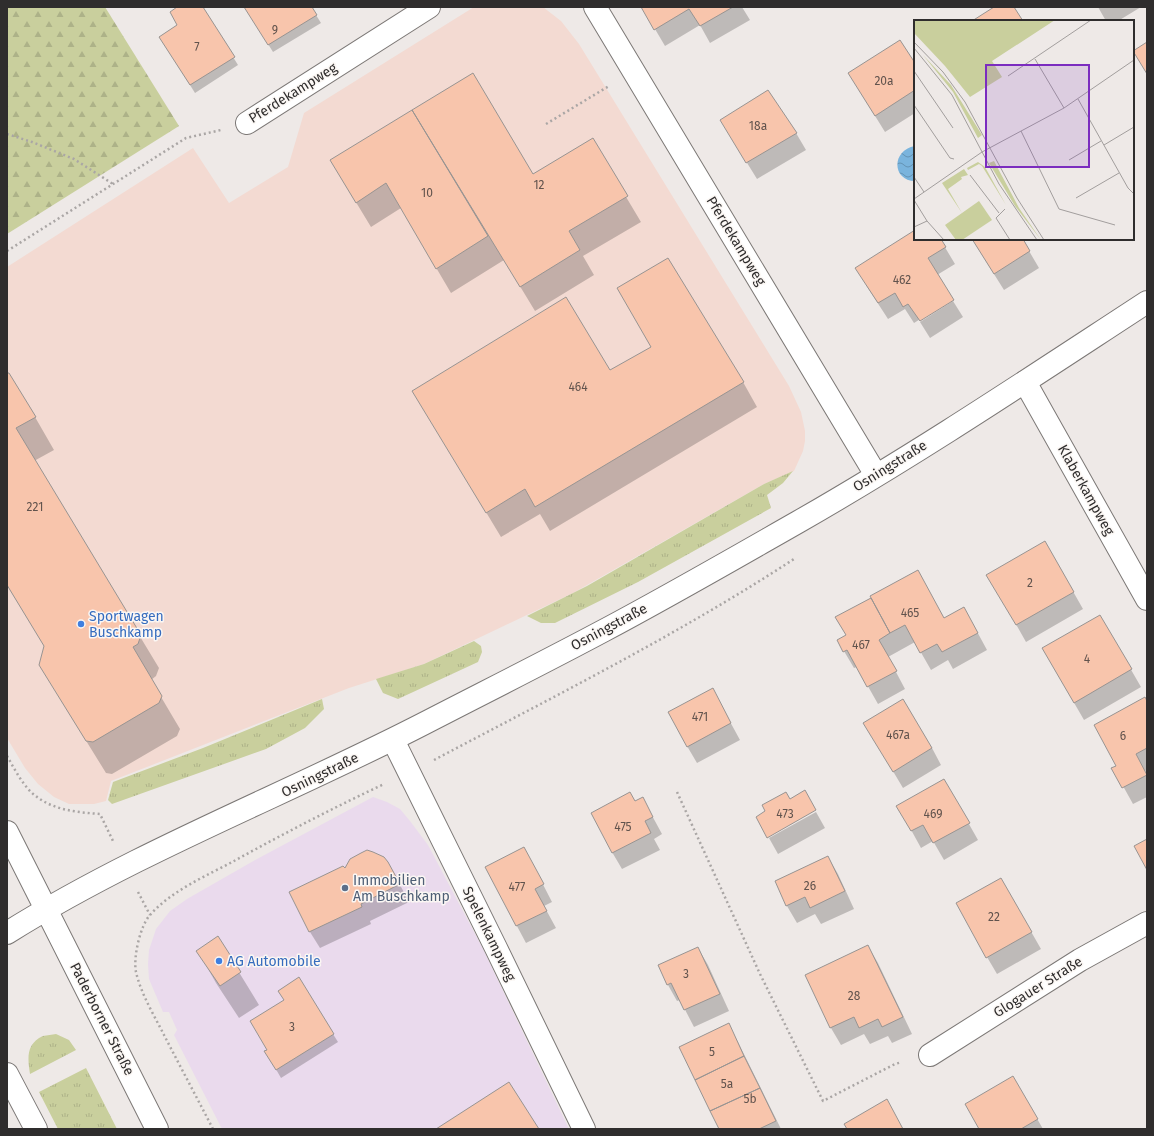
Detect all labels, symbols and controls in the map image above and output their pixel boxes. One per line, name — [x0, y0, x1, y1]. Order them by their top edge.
inset map — [914, 20, 1134, 240]
house number: 9 — [272, 23, 278, 37]
house number: 7 — [194, 40, 200, 54]
street label: Pferdekampweg — [246, 59, 341, 127]
house number: 20a — [874, 74, 894, 88]
house number: 18a — [749, 119, 767, 133]
house number: 12 — [533, 178, 545, 192]
house number: 10 — [421, 186, 433, 200]
street label: Pferdekampweg — [703, 193, 770, 289]
house number: 462 — [893, 273, 911, 287]
house number: 464 — [568, 380, 588, 394]
street label: Osningstraße — [850, 437, 930, 495]
street label: Klaberkampweg — [1054, 442, 1118, 539]
house number: 221 — [27, 500, 43, 514]
house number: 2 — [1027, 576, 1033, 590]
street label: Osningstraße — [568, 600, 650, 654]
house number: 465 — [901, 606, 919, 620]
place label: Sportwagen Buschkamp — [89, 608, 164, 641]
marker: Sportwagen Buschkamp — [76, 619, 86, 629]
house number: 467 — [852, 638, 870, 652]
house number: 4 — [1084, 652, 1091, 666]
house number: 471 — [692, 710, 708, 724]
house number: 467a — [886, 728, 910, 742]
house number: 6 — [1120, 729, 1126, 743]
street label: Osningstraße — [279, 749, 361, 801]
house number: 473 — [776, 807, 794, 821]
house number: 469 — [924, 807, 942, 821]
house number: 475 — [614, 820, 632, 834]
place label: Immobilien Am Buschkamp — [353, 872, 450, 905]
house number: 26 — [804, 879, 816, 893]
house number: 477 — [509, 880, 525, 894]
marker: Immobilien Am Buschkamp — [340, 883, 350, 893]
street label: Spelenkampweg — [459, 884, 520, 985]
house number: 22 — [988, 910, 1000, 924]
place label: AG Automobile — [227, 953, 321, 970]
street label: Glogauer Straße — [990, 953, 1086, 1021]
marker: AG Automobile — [214, 956, 224, 966]
street label: Paderborner Straße — [66, 960, 138, 1078]
house number: 3 — [683, 967, 689, 981]
house number: 28 — [848, 989, 861, 1003]
house number: 3 — [289, 1020, 295, 1034]
house number: 5 — [709, 1045, 715, 1059]
house number: 5a — [721, 1077, 733, 1091]
house number: 5b — [743, 1092, 757, 1106]

